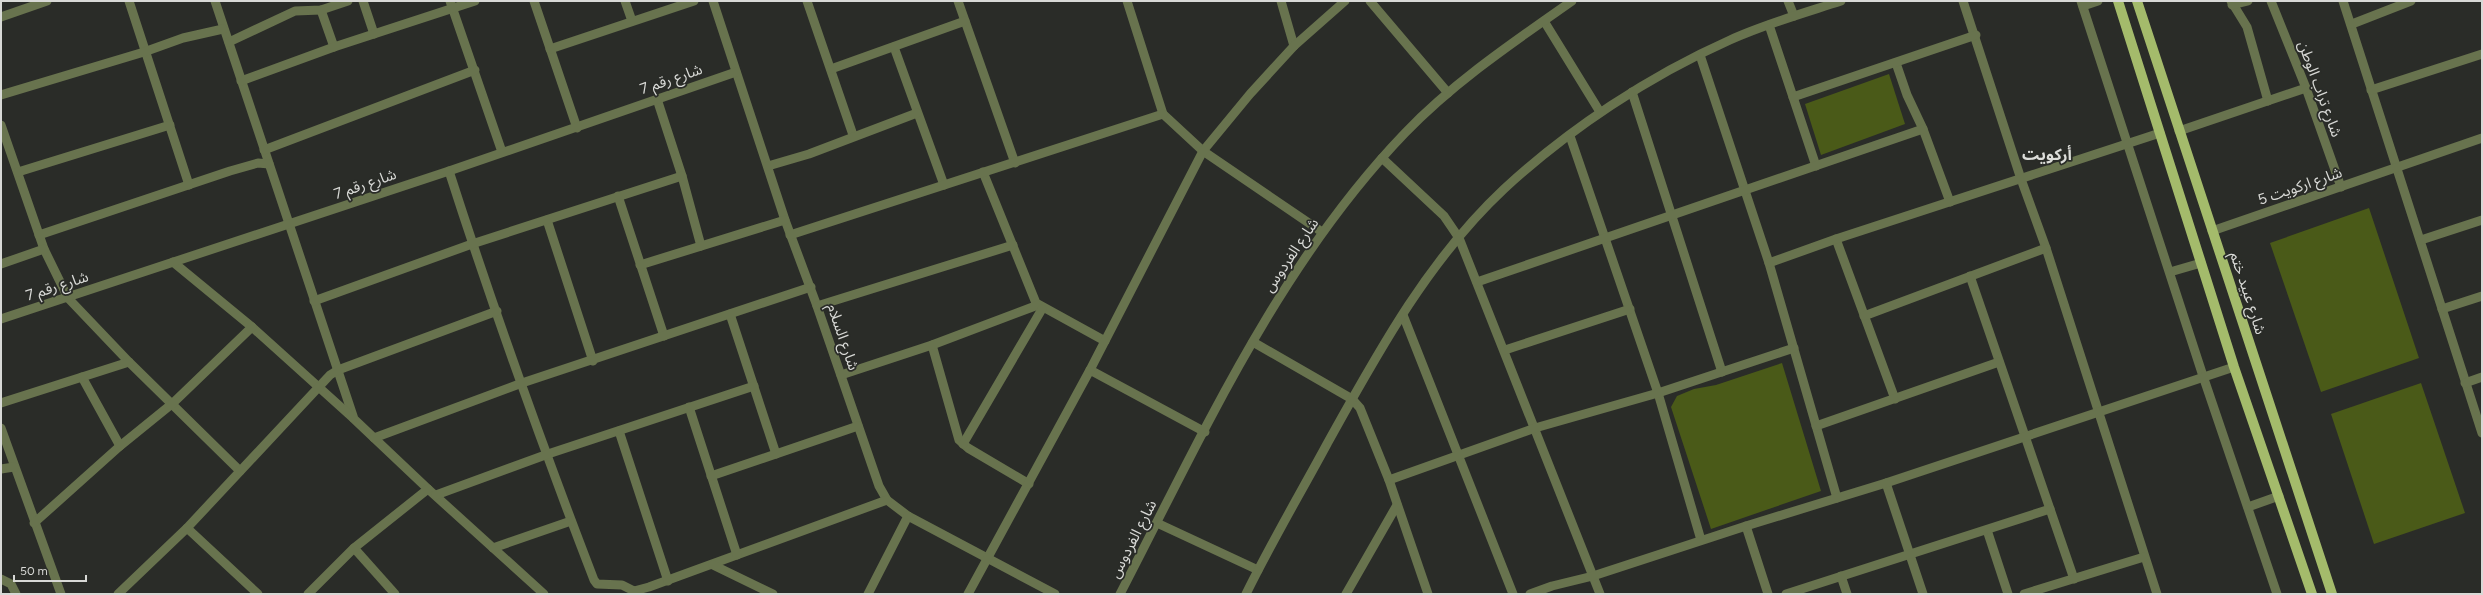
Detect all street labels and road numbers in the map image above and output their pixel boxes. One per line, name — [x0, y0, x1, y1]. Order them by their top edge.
street label: شارع تراب الوطن — [2291, 39, 2346, 141]
street label: شارع رقم 7 — [637, 60, 706, 101]
street label: شارع اركويت 5 — [2256, 163, 2346, 212]
street label: شارع رقم 7 — [331, 165, 400, 206]
street label: شارع الفردوس — [1260, 214, 1325, 297]
street label: شارع عبيد ختم — [2223, 249, 2270, 338]
street label: شارع رقم 7 — [23, 267, 92, 307]
street label: شارع السلام — [820, 301, 863, 374]
street label: شارع الفردوس — [1106, 497, 1163, 582]

